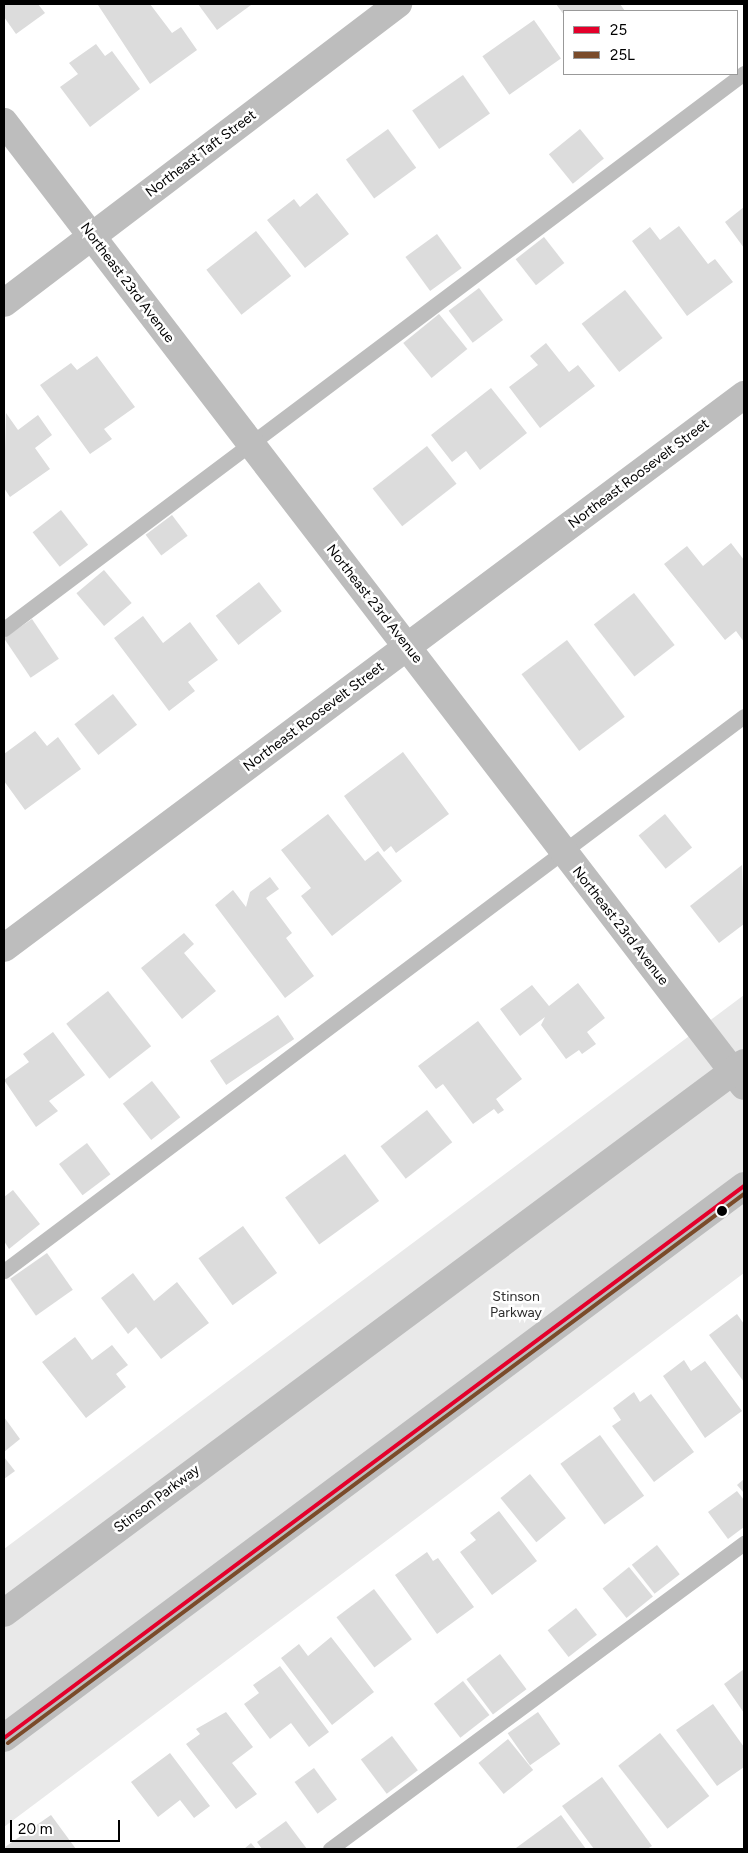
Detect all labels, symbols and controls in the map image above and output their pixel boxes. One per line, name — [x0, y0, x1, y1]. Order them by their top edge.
legend — [563, 10, 738, 75]
text: 25 — [610, 21, 627, 39]
text: 25L — [610, 46, 635, 64]
street label: Northeast Taft Street — [142, 107, 260, 201]
street label: Northeast 23rd Avenue — [76, 220, 178, 346]
street label: Northeast Roosevelt Street — [565, 416, 713, 532]
street label: Northeast 23rd Avenue — [322, 541, 426, 667]
street label: Northeast Roosevelt Street — [240, 659, 388, 775]
street label: Northeast 23rd Avenue — [568, 863, 672, 989]
unlabelled marker — [717, 1206, 727, 1216]
park label: Stinson Parkway — [490, 1289, 542, 1321]
street label: Stinson Parkway — [111, 1461, 203, 1537]
scale bar — [12, 1810, 122, 1842]
text: 20 m — [18, 1820, 52, 1838]

